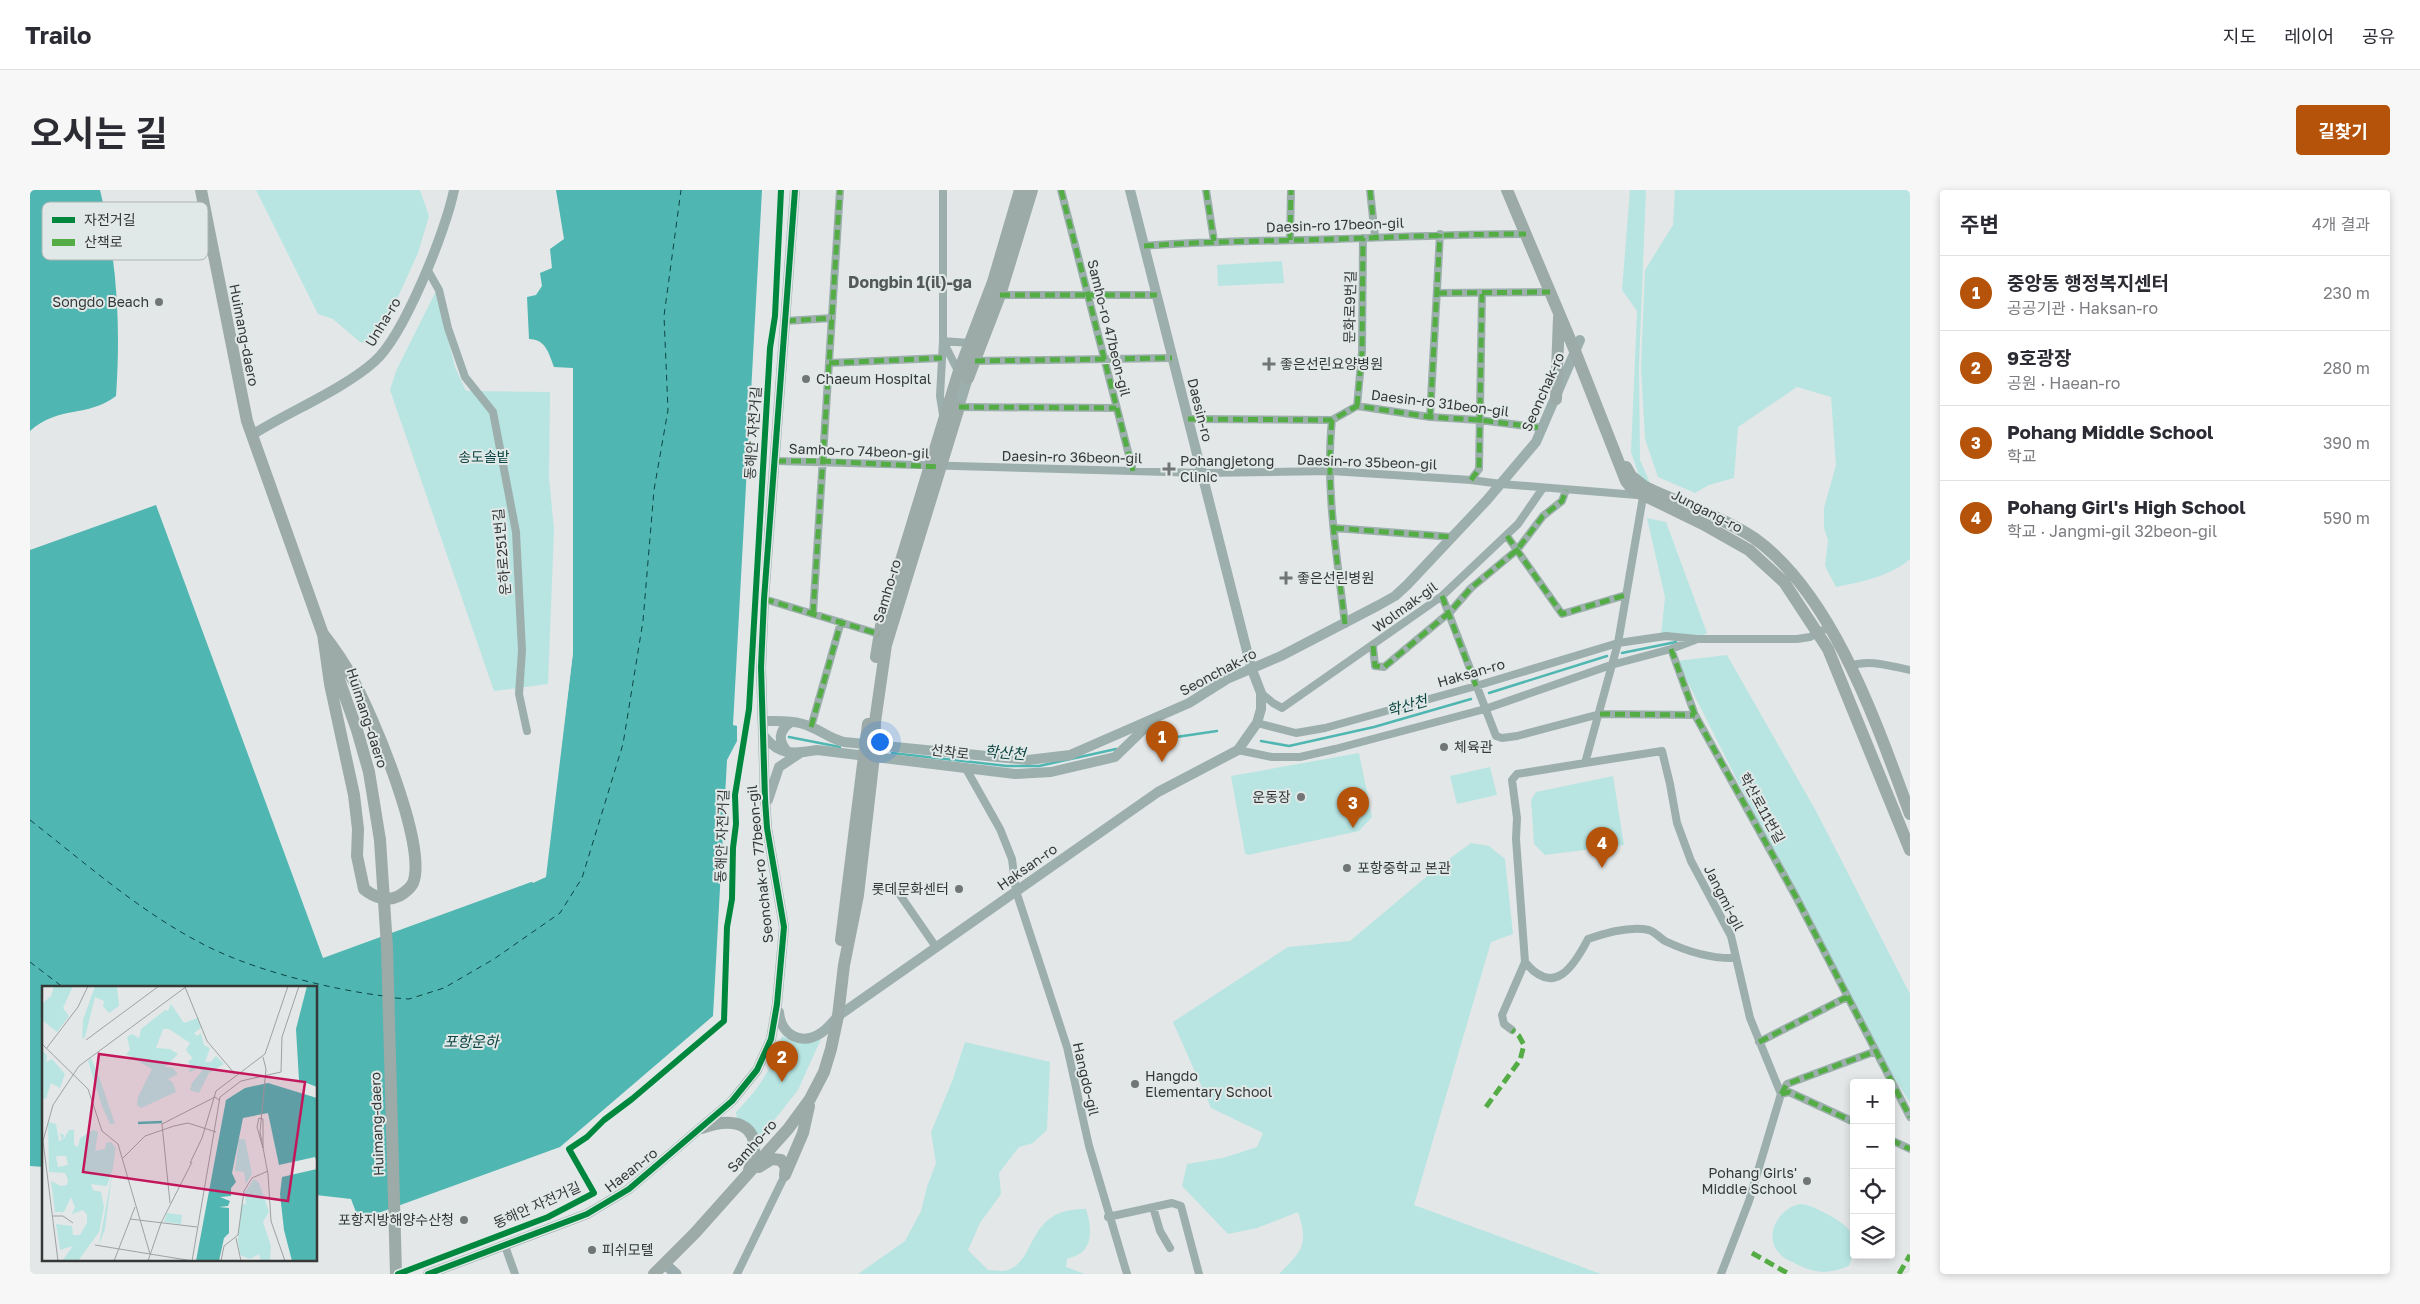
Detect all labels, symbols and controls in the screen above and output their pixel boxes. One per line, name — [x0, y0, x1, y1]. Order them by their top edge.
text: Trailo — [25, 20, 91, 49]
text: 지도 — [2223, 25, 2256, 47]
text: 레이어 — [2284, 25, 2334, 47]
text: 공유 — [2362, 25, 2395, 47]
button: 길찾기 — [2296, 105, 2390, 155]
text: 오시는 길 — [30, 112, 168, 154]
legend — [42, 202, 208, 260]
text: 자전거길 — [84, 211, 136, 228]
text: 주변 — [1960, 211, 1999, 237]
street label: Daesin-ro 17beon-gil — [1266, 214, 1404, 235]
text: 4개 결과 — [2312, 214, 2370, 234]
text: 산책로 — [84, 233, 123, 250]
street label: Samho-ro 47beon-gil — [1084, 258, 1135, 398]
street label: 문화로9번길 — [1340, 270, 1359, 344]
text: 중앙동 행정복지센터 — [2007, 271, 2169, 294]
district label: Dongbin 1(il)-ga — [848, 272, 972, 292]
street label: Huimang-daero — [226, 282, 263, 388]
text: 1 — [1972, 283, 1980, 303]
text: 230 m — [2323, 283, 2370, 303]
place label: Songdo Beach — [52, 293, 149, 310]
street label: Unha-ro — [361, 294, 404, 349]
marker: Songdo Beach — [153, 296, 165, 308]
text: 공공기관 · Haksan-ro — [2007, 298, 2158, 318]
text: 9호광장 — [2007, 346, 2072, 369]
street label: Seonchak-ro — [1518, 350, 1568, 434]
place label: 좋은선린요양병원 — [1280, 355, 1383, 372]
marker: 좋은선린요양병원 — [1262, 357, 1276, 371]
text: 2 — [1971, 358, 1981, 378]
text: 280 m — [2323, 358, 2370, 378]
place label: Chaeum Hospital — [816, 370, 931, 387]
marker: Chaeum Hospital — [800, 373, 812, 385]
text: 공원 · Haean-ro — [2007, 373, 2120, 393]
street label: Daesin-ro — [1184, 376, 1217, 443]
street label: 동해안 자전거길 — [741, 386, 764, 480]
street label: Daesin-ro 31beon-gil — [1370, 386, 1510, 419]
text: Pohang Middle School — [2007, 420, 2213, 443]
text: 3 — [1971, 433, 1981, 453]
text: 390 m — [2323, 433, 2370, 453]
street label: Samho-ro 74beon-gil — [788, 440, 930, 461]
text: 학교 — [2007, 446, 2036, 466]
street label: Daesin-ro 36beon-gil — [1002, 447, 1143, 466]
park label: 송도솔밭 — [458, 448, 510, 465]
street label: Daesin-ro 35beon-gil — [1297, 451, 1437, 472]
place label: Pohangjetong Clinic — [1180, 452, 1274, 485]
marker: Pohangjetong Clinic — [1162, 462, 1176, 476]
street label: Jungang-ro — [1669, 485, 1746, 536]
text: Pohang Girl's High School — [2007, 495, 2246, 518]
street label: 운하로251번길 — [489, 508, 514, 596]
text: 4 — [1971, 508, 1981, 528]
text: 590 m — [2323, 508, 2370, 528]
text: 학교 · Jangmi-gil 32beon-gil — [2007, 521, 2217, 541]
street label: Samho-ro — [869, 557, 904, 625]
place label: 좋은선린병원 — [1297, 569, 1374, 586]
marker: 좋은선린병원 — [1279, 571, 1293, 585]
street label: Wolmak-gil — [1369, 578, 1440, 636]
street label: Seonchak-ro — [1176, 644, 1259, 699]
street label: Haksan-ro — [1435, 655, 1507, 690]
street label: Huimang-daero — [343, 666, 392, 770]
water label: 학산천 — [1384, 690, 1431, 719]
pin: 1 — [1146, 721, 1178, 762]
your location — [867, 729, 893, 755]
place label: 체육관 — [1454, 738, 1493, 755]
street label: 선착로 — [930, 741, 970, 762]
marker: 체육관 — [1438, 741, 1450, 753]
water label: 학산천 — [984, 742, 1029, 763]
street label: 학산로11번길 — [1736, 770, 1789, 846]
street label: Seonchak-ro 77beon-gil — [743, 784, 776, 944]
pin: 3 — [1337, 787, 1369, 828]
place label: 운동장 — [1252, 788, 1291, 805]
street label: 동해안 자전거길 — [711, 789, 732, 883]
marker: 운동장 — [1295, 791, 1307, 803]
pin: 4 — [1586, 827, 1618, 868]
street label: Haksan-ro — [993, 840, 1060, 893]
place label: 포항중학교 본관 — [1357, 859, 1451, 876]
marker: 포항중학교 본관 — [1341, 862, 1353, 874]
street label: Jangmi-gil — [1701, 862, 1748, 933]
place label: 롯데문화센터 — [872, 880, 949, 897]
marker: 롯데문화센터 — [953, 883, 965, 895]
inset map — [42, 986, 318, 1262]
water label: 포항운하 — [443, 1032, 501, 1050]
street label: Hangdo-gil — [1070, 1040, 1103, 1117]
pin: 2 — [766, 1041, 798, 1082]
place label: Hangdo Elementary School — [1145, 1067, 1272, 1100]
street label: Huimang-daero — [366, 1072, 387, 1176]
marker: Hangdo Elementary School — [1129, 1078, 1141, 1090]
map controls — [1850, 1079, 1895, 1259]
button: + — [1850, 1079, 1895, 1124]
street label: Samho-ro — [723, 1116, 780, 1176]
button: − — [1850, 1124, 1895, 1169]
street label: Haean-ro — [601, 1144, 660, 1195]
place label: Pohang Girls' Middle School — [1702, 1164, 1797, 1197]
button: locate — [1850, 1169, 1895, 1214]
marker: Pohang Girls' Middle School — [1801, 1175, 1813, 1187]
street label: 동해안 자전거길 — [491, 1178, 583, 1231]
place label: 포항지방해양수산청 — [338, 1211, 454, 1228]
marker: 포항지방해양수산청 — [458, 1214, 470, 1226]
button: layers — [1850, 1214, 1895, 1259]
place label: 피쉬모텔 — [602, 1241, 654, 1258]
marker: 피쉬모텔 — [586, 1244, 598, 1256]

